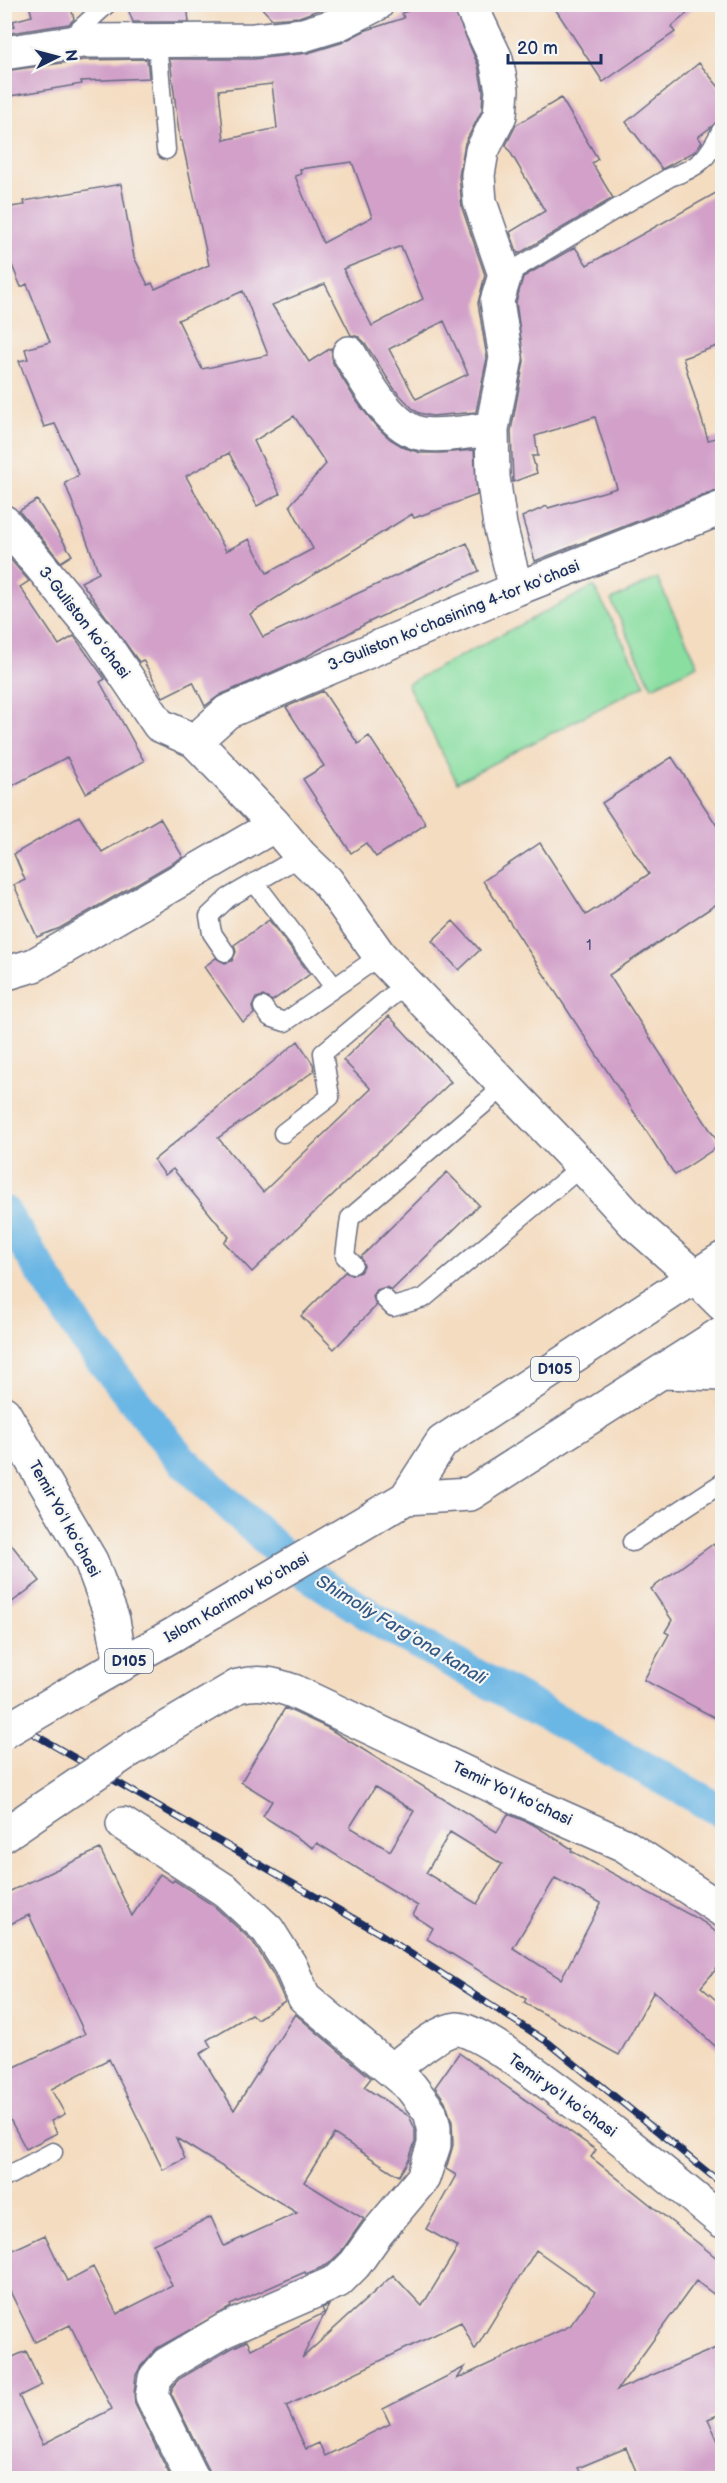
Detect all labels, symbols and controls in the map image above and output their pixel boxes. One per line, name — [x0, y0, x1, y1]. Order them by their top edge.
north arrow — [27, 27, 87, 87]
scale bar — [508, 27, 601, 65]
text: 20 m — [517, 38, 558, 59]
text: N — [60, 49, 81, 63]
street label: 3-Guliston koʻchasining 4-tor koʻchasi — [325, 557, 583, 675]
street label: 3-Guliston koʻchasi — [34, 563, 134, 683]
house number: 1 — [586, 937, 592, 954]
road number: D105 — [531, 1357, 579, 1381]
street label: Temir Yoʻl koʻchasi — [24, 1457, 104, 1581]
street label: Islom Karimov koʻchasi — [161, 1549, 313, 1647]
water label: Shimoliy Fargʻona kanali — [312, 1571, 491, 1690]
road number: D105 — [105, 1649, 153, 1673]
street label: Temir Yoʻl koʻchasi — [449, 1758, 575, 1830]
street label: Temir yoʻl koʻchasi — [504, 2050, 620, 2142]

